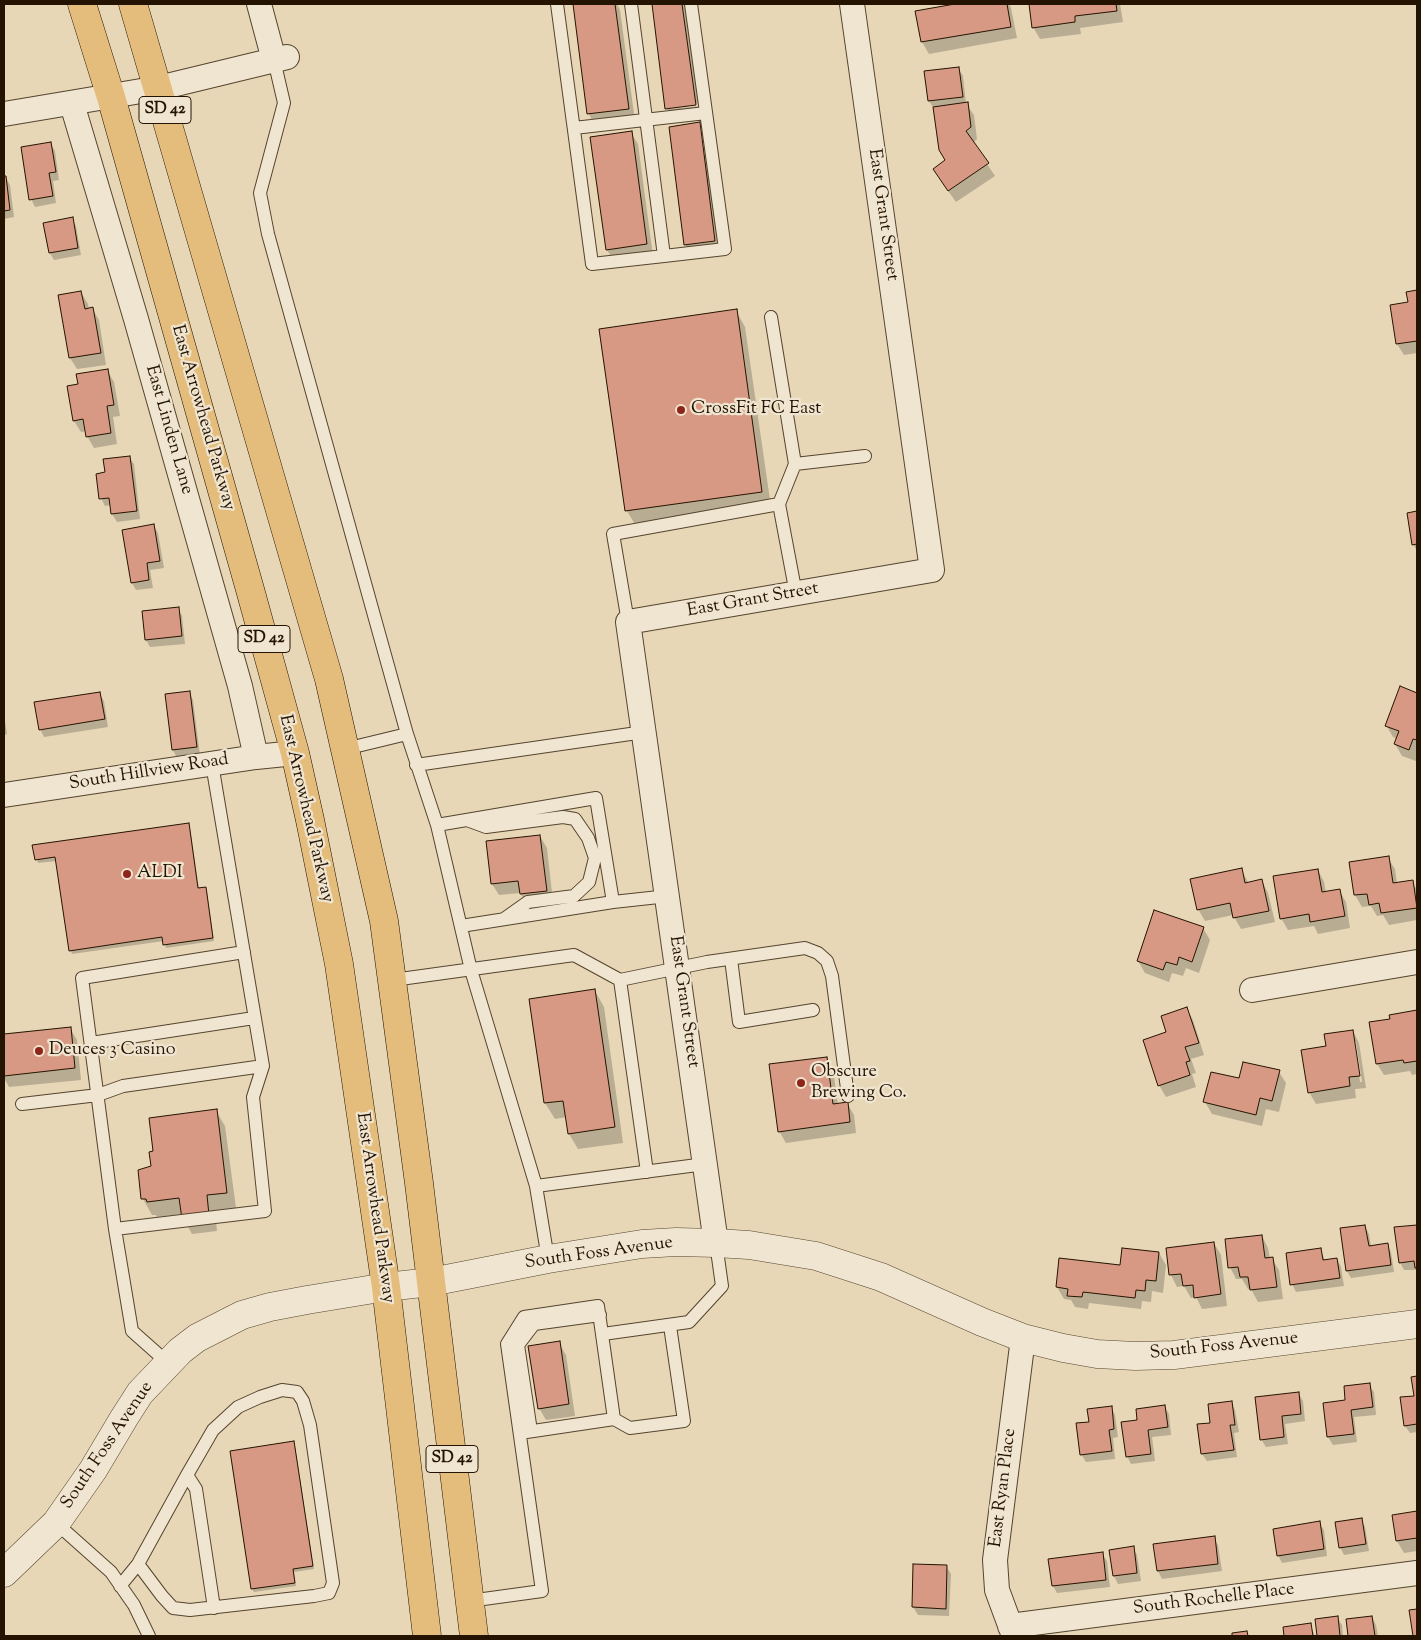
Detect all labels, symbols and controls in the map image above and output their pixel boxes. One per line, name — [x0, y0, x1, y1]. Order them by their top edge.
road number: SD 42 — [139, 96, 191, 124]
street label: East Grant Street — [862, 148, 902, 282]
street label: East Arrowhead Parkway — [165, 323, 239, 513]
street label: East Linden Lane — [139, 363, 197, 497]
place label: CrossFit FC East — [691, 399, 821, 421]
marker: CrossFit FC East — [675, 404, 687, 416]
street label: East Grant Street — [686, 579, 820, 623]
road number: SD 42 — [238, 626, 290, 652]
street label: East Arrowhead Parkway — [273, 713, 337, 905]
street label: South Hillview Road — [68, 750, 230, 796]
place label: ALDI — [137, 863, 183, 885]
marker: ALDI — [121, 868, 133, 880]
street label: East Grant Street — [663, 935, 703, 1069]
place label: Deuces 3 Casino — [49, 1040, 176, 1062]
marker: Deuces 3 Casino — [33, 1045, 45, 1057]
place label: Obscure Brewing Co. — [811, 1062, 907, 1104]
marker: Obscure Brewing Co. — [795, 1077, 807, 1089]
street label: East Arrowhead Parkway — [350, 1111, 398, 1305]
street label: South Foss Avenue — [524, 1233, 674, 1275]
street label: South Foss Avenue — [1149, 1328, 1299, 1366]
street label: South Foss Avenue — [57, 1378, 159, 1514]
street label: East Ryan Place — [986, 1427, 1022, 1549]
road number: SD 42 — [426, 1446, 478, 1472]
street label: South Rochelle Place — [1132, 1579, 1296, 1621]

